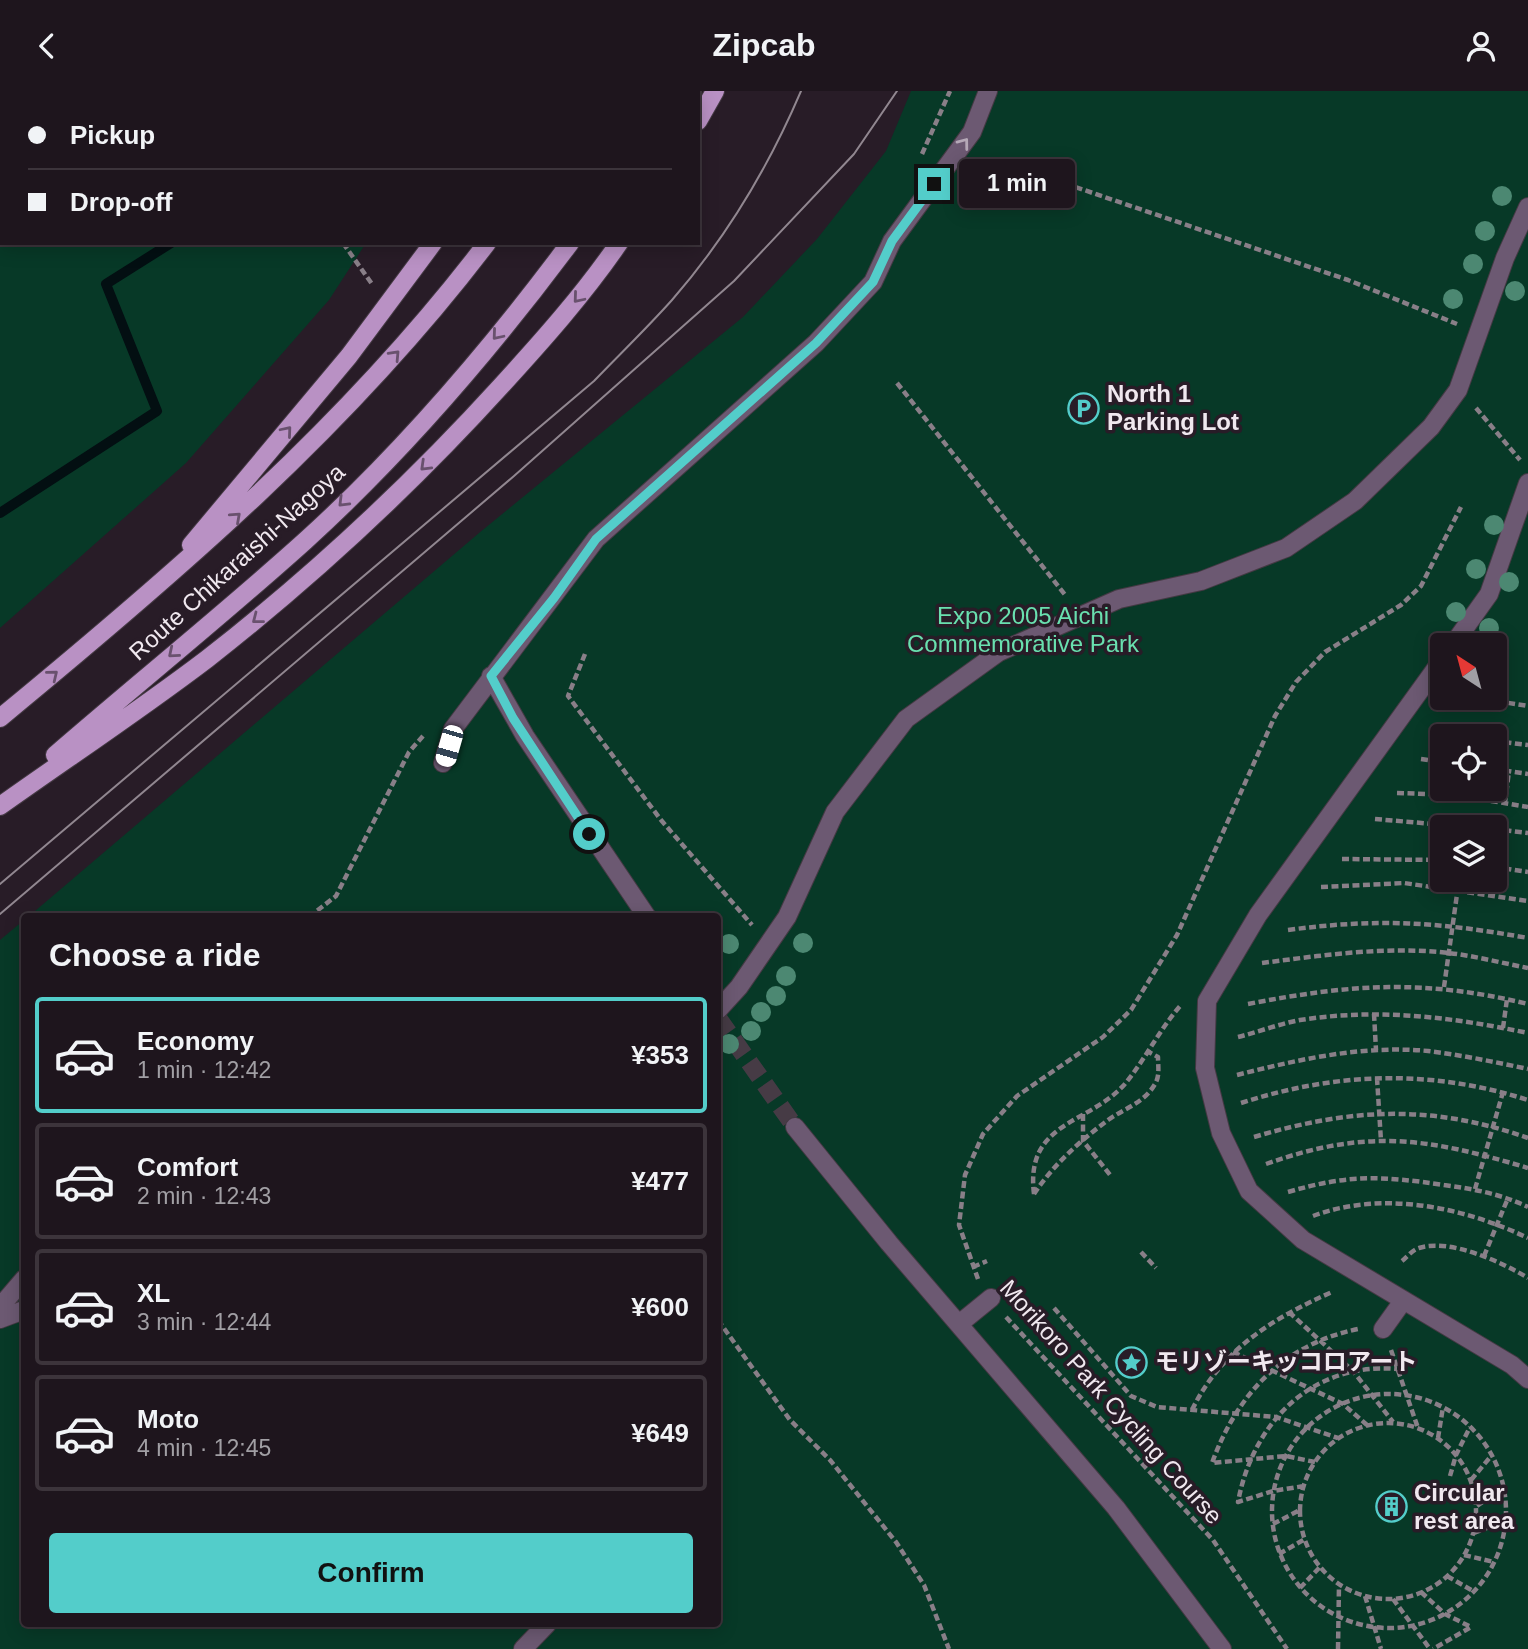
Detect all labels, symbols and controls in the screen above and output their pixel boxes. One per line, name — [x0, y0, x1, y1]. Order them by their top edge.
icon: back — [28, 27, 66, 65]
text: Zipcab — [712, 27, 816, 63]
icon: person — [1462, 27, 1500, 65]
text: Pickup — [70, 120, 155, 150]
one-way arrow — [956, 139, 969, 151]
callout: 1 min — [958, 159, 1074, 209]
route end — [918, 168, 950, 200]
text: 1 min — [987, 170, 1047, 196]
text: Drop-off — [70, 187, 173, 217]
one-way arrow — [574, 289, 586, 302]
one-way arrow — [493, 327, 505, 340]
one-way arrow — [386, 350, 399, 363]
place label: North 1 Parking Lot — [1107, 380, 1239, 435]
parking icon: North 1 Parking Lot — [1067, 391, 1101, 425]
one-way arrow — [279, 426, 291, 439]
street label: Route Chikaraishi-Nagoya — [124, 457, 350, 665]
one-way arrow — [421, 458, 434, 471]
one-way arrow — [339, 494, 352, 507]
one-way arrow — [228, 513, 241, 525]
park label: Expo 2005 Aichi Commemorative Park — [907, 602, 1140, 657]
one-way arrow — [252, 610, 264, 623]
north arrow — [1430, 633, 1507, 711]
map controls — [1430, 633, 1507, 892]
one-way arrow — [168, 645, 181, 657]
one-way arrow — [45, 670, 57, 683]
car — [434, 723, 465, 769]
button: locate — [1430, 724, 1507, 801]
button: layers — [1430, 815, 1507, 892]
route start — [573, 818, 605, 850]
text: Choose a ride — [49, 937, 261, 973]
icon: car — [53, 1024, 116, 1087]
text: Economy — [137, 1026, 254, 1056]
text: ¥353 — [631, 1040, 689, 1070]
text: 1 min · 12:42 — [137, 1057, 271, 1083]
icon: car — [53, 1150, 116, 1213]
text: Comfort — [137, 1152, 238, 1182]
text: ¥477 — [631, 1166, 689, 1196]
text: 2 min · 12:43 — [137, 1183, 271, 1209]
street label: Morikoro Park Cycling Course — [995, 1274, 1228, 1529]
icon: car — [53, 1276, 116, 1339]
text: XL — [137, 1278, 170, 1308]
text: ¥600 — [631, 1292, 689, 1322]
text: 3 min · 12:44 — [137, 1309, 271, 1335]
place icon: モリゾーキッコロアート — [1115, 1345, 1149, 1379]
place label: モリゾーキッコロアート — [1155, 1348, 1418, 1375]
icon: car — [53, 1402, 116, 1465]
text: Moto — [137, 1404, 199, 1434]
text: ¥649 — [631, 1418, 689, 1448]
text: 4 min · 12:45 — [137, 1435, 271, 1461]
place label: Circular rest area — [1414, 1479, 1515, 1534]
building icon: Circular rest area — [1374, 1490, 1408, 1524]
button: Confirm — [49, 1533, 693, 1613]

